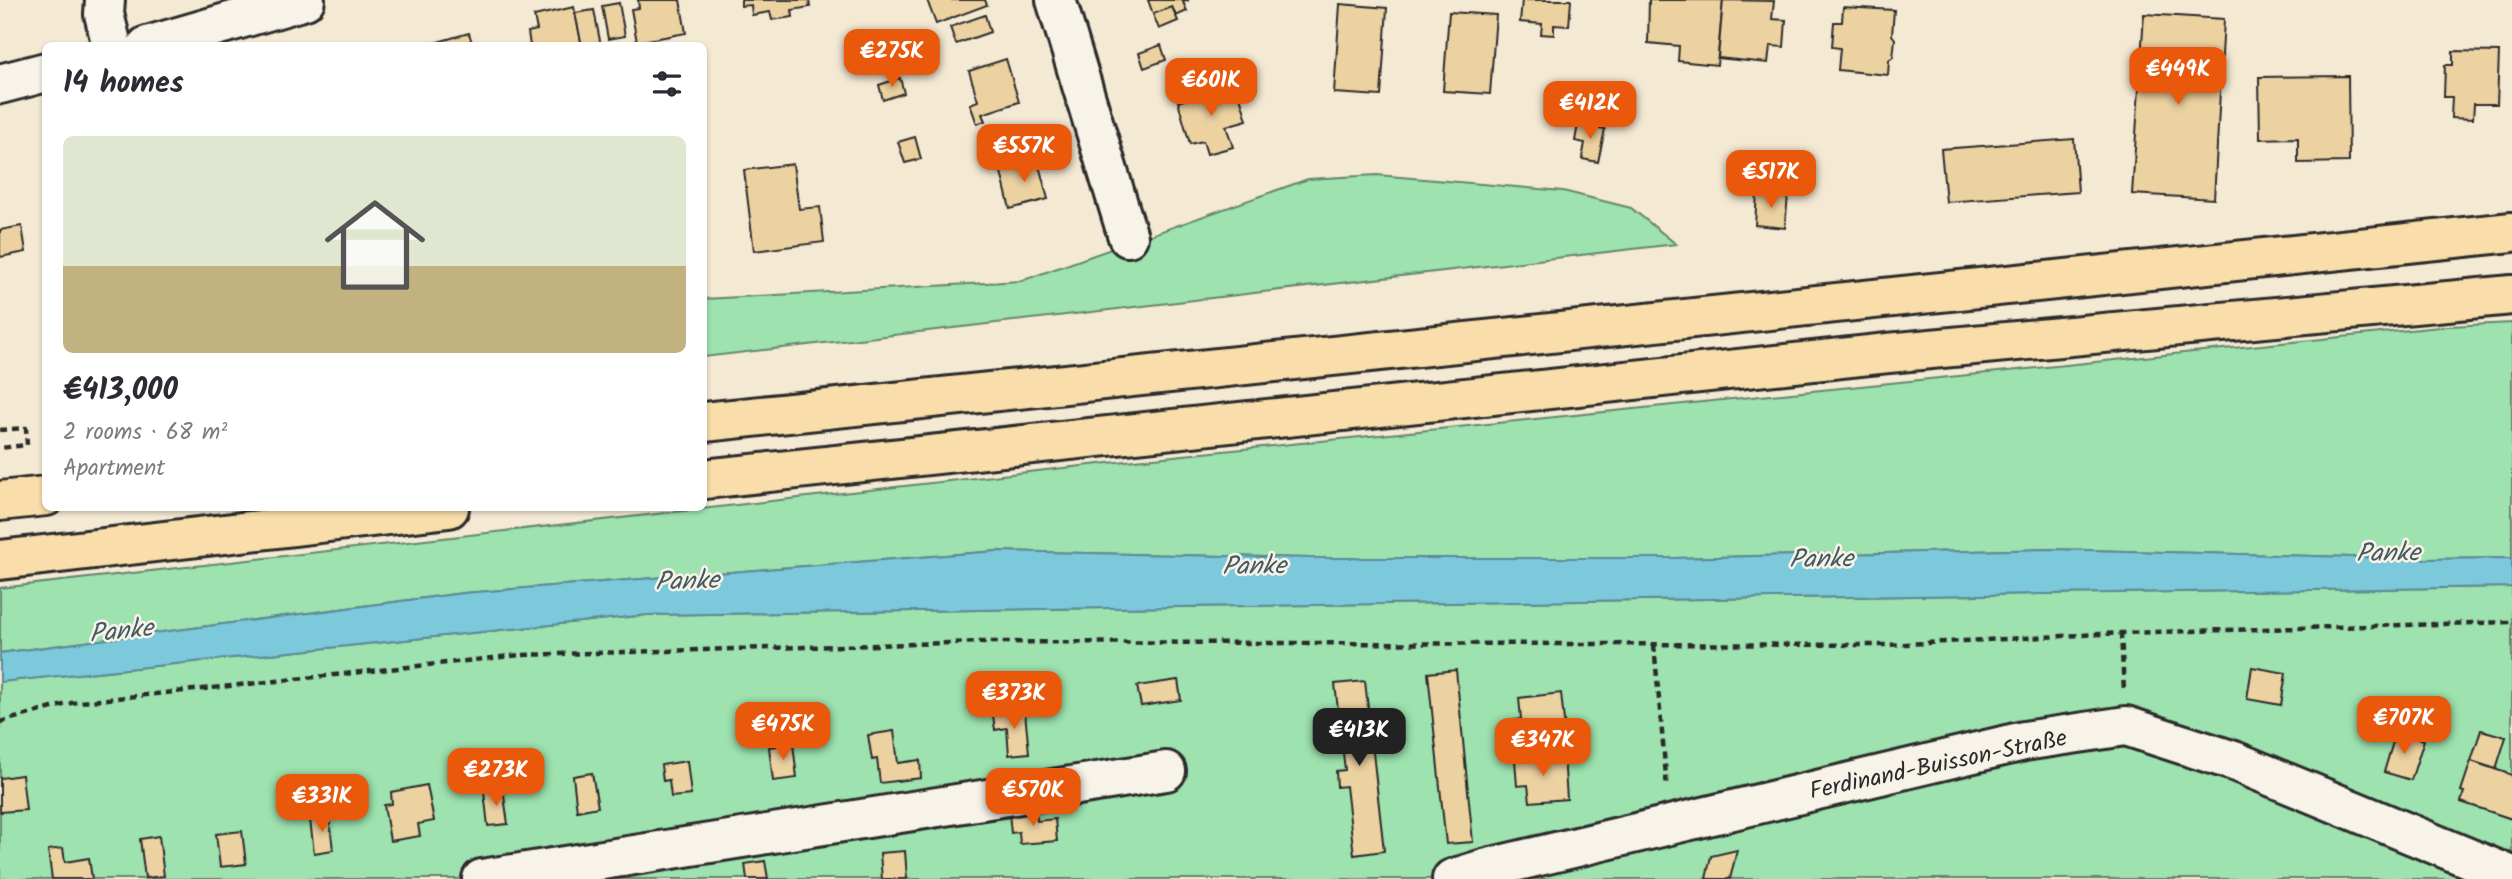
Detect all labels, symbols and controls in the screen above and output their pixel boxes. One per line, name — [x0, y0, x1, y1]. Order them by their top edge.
pin: €275K — [843, 29, 941, 89]
text: €275K — [860, 34, 924, 70]
pin: €449K — [2129, 48, 2227, 107]
text: €449K — [2145, 52, 2211, 88]
pin: €601K — [1162, 58, 1260, 118]
text: 14 homes — [63, 60, 184, 108]
text: €601K — [1181, 63, 1241, 99]
icon: filters — [648, 65, 686, 103]
pin: €412K — [1541, 82, 1639, 141]
text: €412K — [1559, 86, 1621, 122]
pin: €557K — [975, 124, 1073, 184]
text: €557K — [993, 129, 1055, 165]
pin: €517K — [1722, 150, 1820, 210]
text: €517K — [1742, 155, 1800, 191]
icon: home — [312, 182, 438, 308]
text: €413,000 — [63, 367, 178, 415]
text: 2 rooms · 68 m² — [63, 415, 227, 451]
text: Apartment — [63, 451, 165, 487]
water label: Panke — [2356, 532, 2423, 576]
water label: Panke — [1789, 538, 1856, 582]
water label: Panke — [1222, 545, 1289, 589]
water label: Panke — [654, 560, 722, 604]
water label: Panke — [87, 608, 158, 656]
pin: €373K — [965, 672, 1063, 731]
text: €373K — [982, 676, 1046, 712]
pin: €707K — [2355, 696, 2453, 756]
text: €707K — [2373, 701, 2435, 737]
pin: €475K — [734, 702, 832, 762]
text: €475K — [751, 707, 815, 743]
pin: €413K — [1310, 708, 1408, 768]
text: €413K — [1329, 713, 1389, 749]
pin: €347K — [1494, 718, 1592, 778]
street label: Ferdinand-Buisson-Straße — [1806, 719, 2071, 812]
text: €347K — [1511, 723, 1575, 759]
pin: €273K — [447, 748, 545, 808]
text: €273K — [463, 753, 529, 789]
pin: €570K — [984, 768, 1082, 828]
text: €570K — [1002, 773, 1064, 809]
pin: €331K — [273, 774, 371, 834]
text: €331K — [292, 779, 352, 815]

